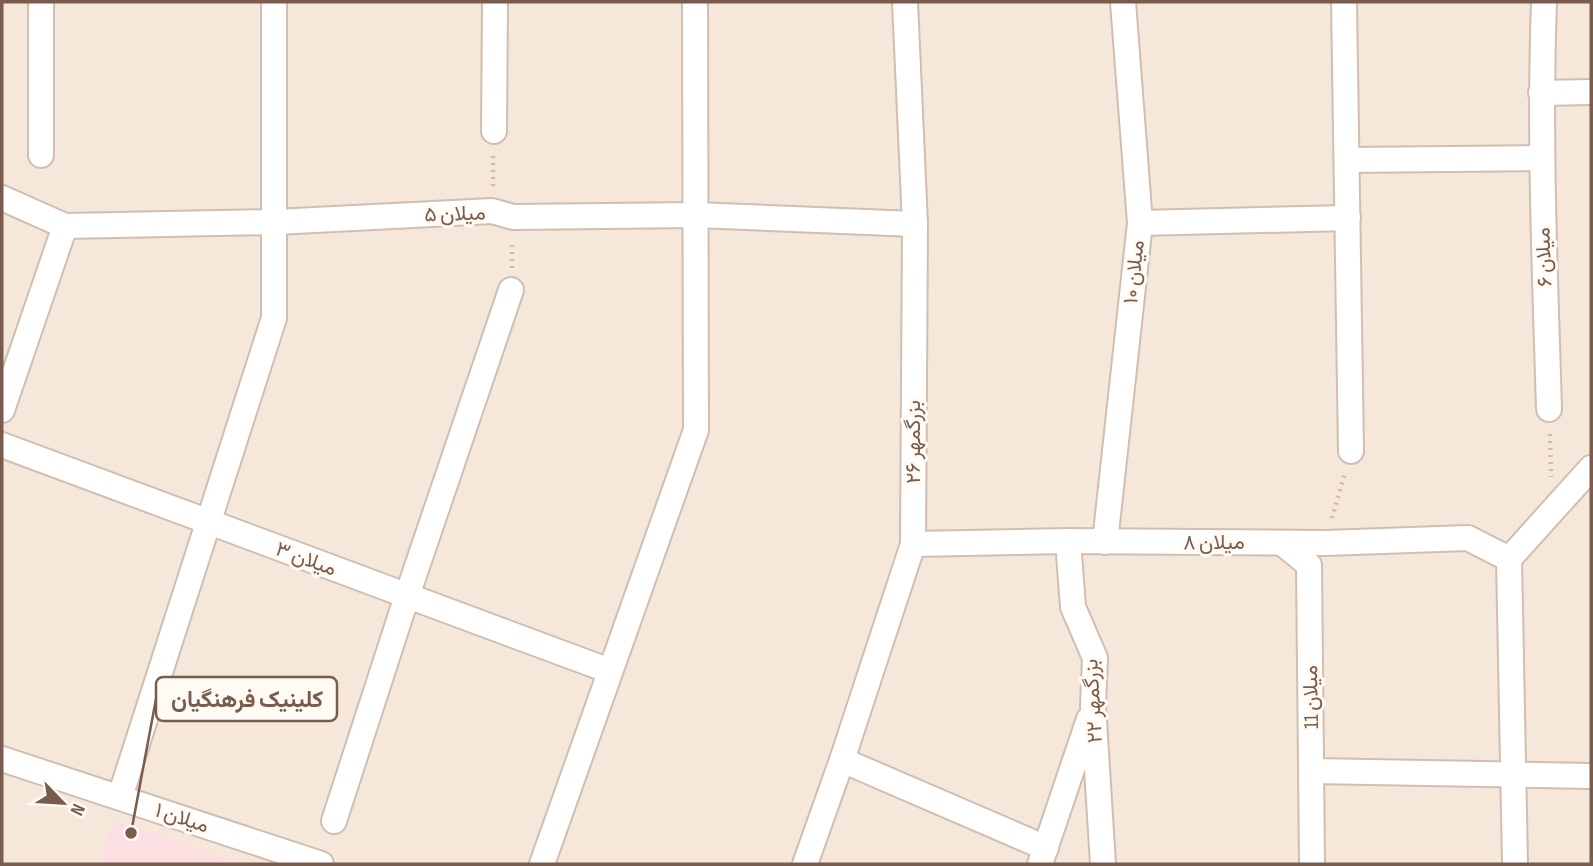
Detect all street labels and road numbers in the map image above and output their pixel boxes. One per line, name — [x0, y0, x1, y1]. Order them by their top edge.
street label: میلان ۵ — [424, 200, 486, 228]
street label: میلان ۶ — [1530, 227, 1558, 287]
street label: میلان ۱۰ — [1118, 239, 1150, 305]
street label: بزرگمهر ۲۶ — [901, 400, 926, 484]
street label: میلان ۸ — [1183, 530, 1245, 555]
street label: میلان ۳ — [272, 537, 340, 581]
street label: بزرگمهر ۲۲ — [1078, 658, 1108, 744]
street label: میلان 11 — [1298, 665, 1324, 729]
street label: میلان ۱ — [152, 798, 212, 838]

